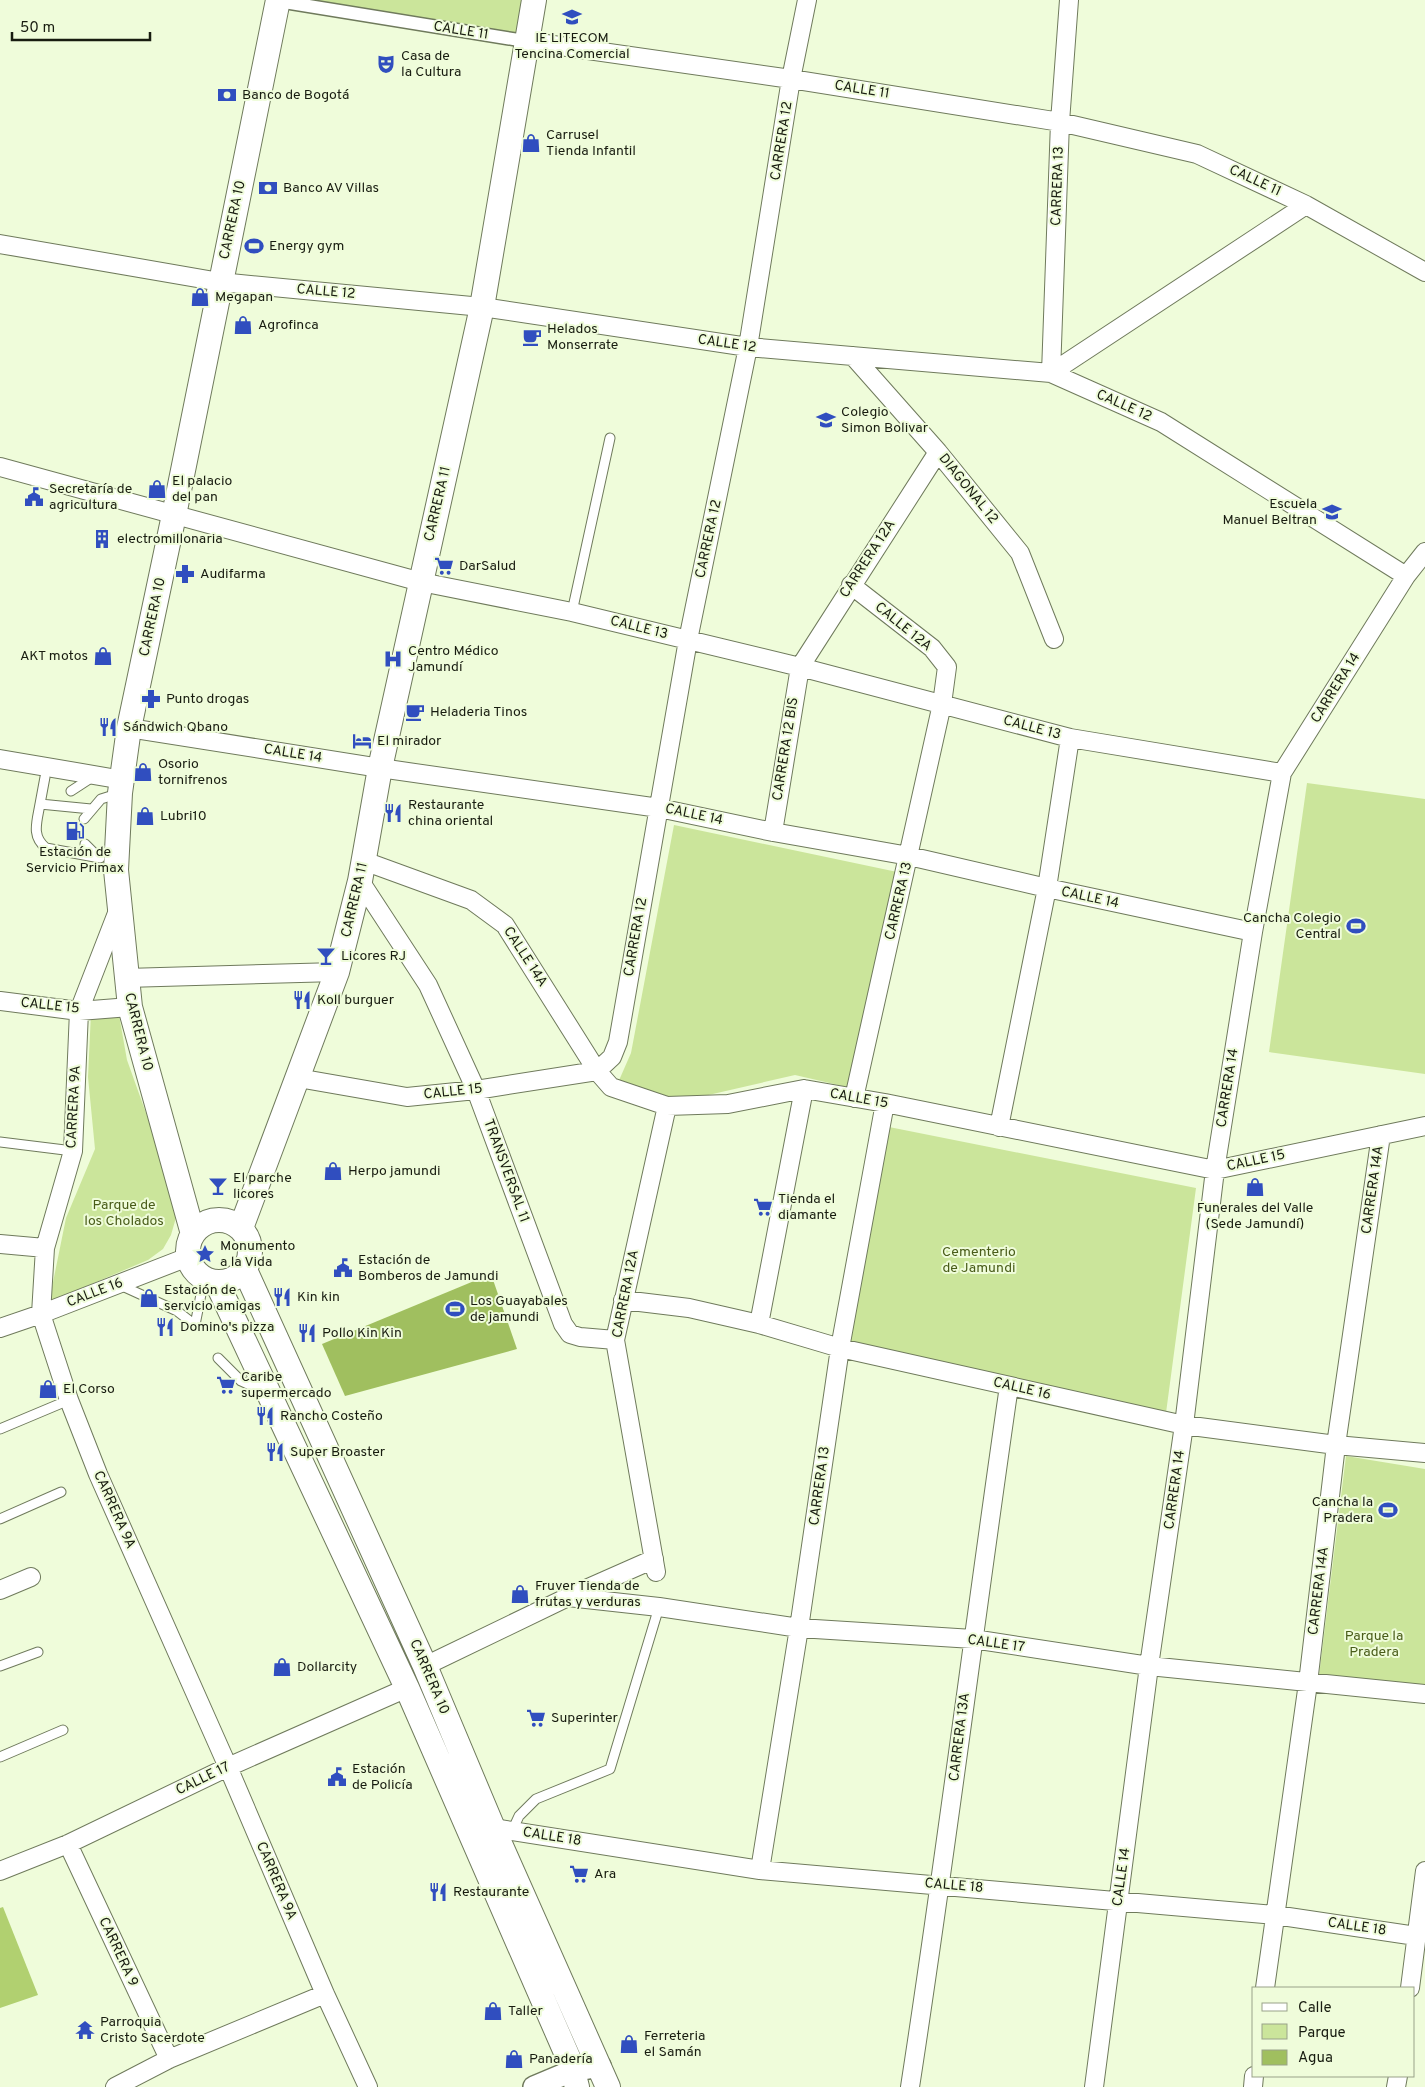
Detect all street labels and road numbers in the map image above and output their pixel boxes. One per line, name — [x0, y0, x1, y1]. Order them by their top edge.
street label: CALLE 11 — [432, 18, 490, 44]
street label: CALLE 11 — [833, 77, 891, 103]
street label: CARRERA 12 — [767, 100, 797, 182]
street label: CARRERA 13 — [1048, 146, 1068, 226]
street label: CALLE 11 — [1226, 162, 1284, 200]
street label: CARRERA 10 — [216, 179, 250, 261]
street label: CALLE 12 — [296, 281, 356, 303]
street label: CALLE 12 — [697, 331, 757, 357]
street label: CALLE 12 — [1094, 386, 1154, 426]
street label: DIAGONAL 12 — [935, 450, 1001, 528]
street label: CARRERA 11 — [421, 465, 455, 543]
street label: CARRERA 12 — [692, 498, 726, 580]
street label: CARRERA 12A — [837, 517, 899, 601]
street label: CARRERA 10 — [136, 576, 170, 658]
street label: CALLE 12A — [871, 599, 935, 655]
street label: CALLE 13 — [608, 613, 670, 643]
street label: CARRERA 14 — [1308, 650, 1364, 726]
street label: CARRERA 12 BIS — [769, 696, 803, 802]
street label: CALLE 13 — [1001, 712, 1063, 744]
street label: CALLE 14 — [263, 741, 323, 767]
street label: CALLE 14 — [663, 801, 725, 829]
street label: CARRERA 13 — [882, 860, 916, 942]
street label: CARRERA 11 — [338, 861, 372, 939]
street label: CALLE 14 — [1059, 884, 1121, 912]
street label: CARRERA 12 — [621, 896, 651, 978]
street label: CALLE 14A — [499, 924, 551, 990]
street label: CARRERA 10 — [120, 991, 156, 1073]
street label: CALLE 15 — [20, 994, 80, 1018]
street label: CARRERA 14 — [1213, 1047, 1243, 1129]
street label: CARRERA 9A — [63, 1065, 85, 1149]
street label: CALLE 15 — [423, 1080, 483, 1104]
street label: CALLE 15 — [828, 1085, 890, 1113]
street label: TRANSVERSAL 11 — [479, 1117, 533, 1225]
street label: CARRERA 14A — [1358, 1145, 1388, 1235]
street label: CALLE 15 — [1225, 1147, 1287, 1175]
street label: CARRERA 12A — [609, 1248, 643, 1340]
street label: CALLE 16 — [64, 1275, 126, 1311]
street label: CALLE 16 — [991, 1374, 1053, 1404]
street label: CARRERA 13 — [806, 1445, 834, 1527]
street label: CARRERA 14 — [1161, 1449, 1189, 1531]
street label: CARRERA 9A — [89, 1468, 139, 1552]
street label: CARRERA 14A — [1305, 1546, 1333, 1636]
street label: CALLE 17 — [966, 1632, 1026, 1656]
street label: CARRERA 10 — [405, 1637, 453, 1717]
street label: CARRERA 13A — [946, 1692, 974, 1782]
street label: CALLE 17 — [173, 1759, 233, 1799]
street label: CALLE 18 — [521, 1824, 583, 1850]
street label: CARRERA 9A — [252, 1839, 300, 1923]
street label: CALLE 14 — [1109, 1847, 1135, 1907]
street label: CALLE 18 — [924, 1875, 984, 1897]
street label: CALLE 18 — [1327, 1914, 1387, 1940]
street label: CARRERA 9 — [95, 1915, 141, 1989]

